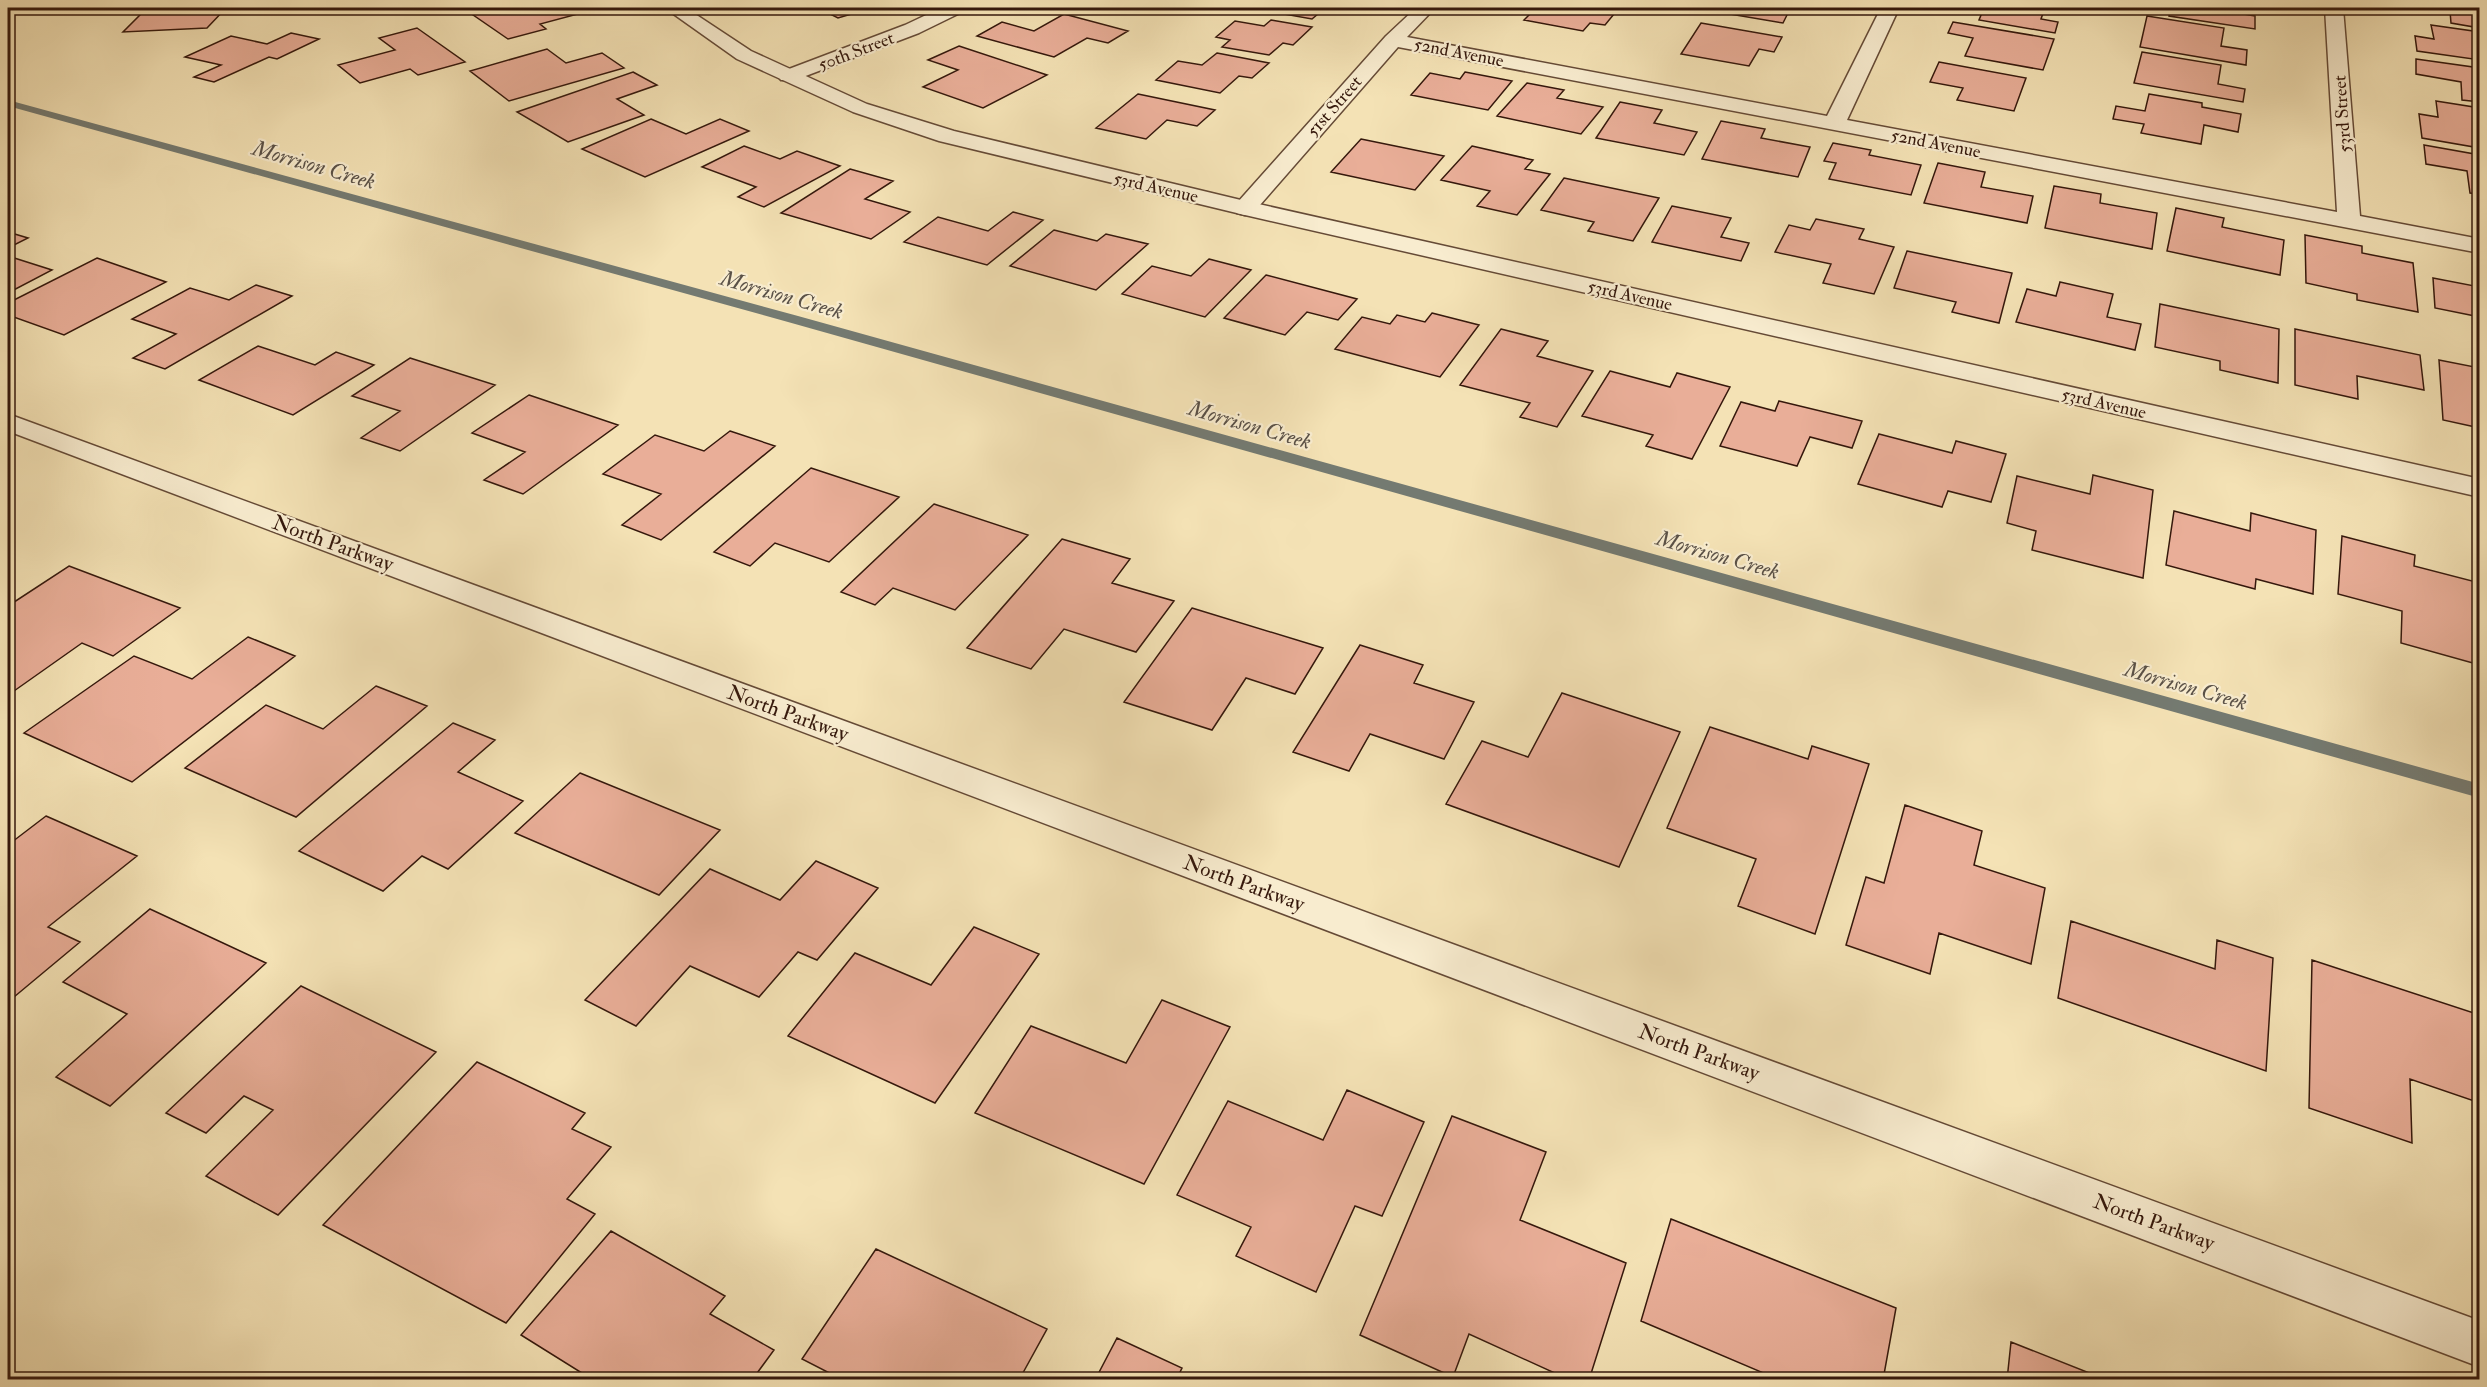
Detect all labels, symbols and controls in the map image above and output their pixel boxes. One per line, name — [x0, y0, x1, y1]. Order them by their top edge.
street label: 50th Street — [815, 26, 898, 76]
street label: 52nd Avenue — [1412, 33, 1506, 73]
street label: 51st Street — [1302, 71, 1367, 142]
street label: 53rd Street — [2328, 74, 2357, 153]
street label: 52nd Avenue — [1889, 124, 1983, 164]
water label: Morrison Creek — [247, 133, 378, 196]
street label: 53rd Avenue — [1111, 167, 1201, 208]
water label: Morrison Creek — [715, 263, 846, 326]
street label: 53rd Avenue — [1585, 275, 1675, 316]
street label: 53rd Avenue — [2059, 383, 2149, 424]
water label: Morrison Creek — [1183, 393, 1314, 456]
street label: North Parkway — [269, 509, 398, 578]
water label: Morrison Creek — [1651, 523, 1782, 586]
water label: Morrison Creek — [2119, 654, 2250, 717]
street label: North Parkway — [724, 679, 853, 748]
street label: North Parkway — [1180, 849, 1309, 918]
street label: North Parkway — [1635, 1018, 1764, 1087]
street label: North Parkway — [2090, 1188, 2219, 1257]

